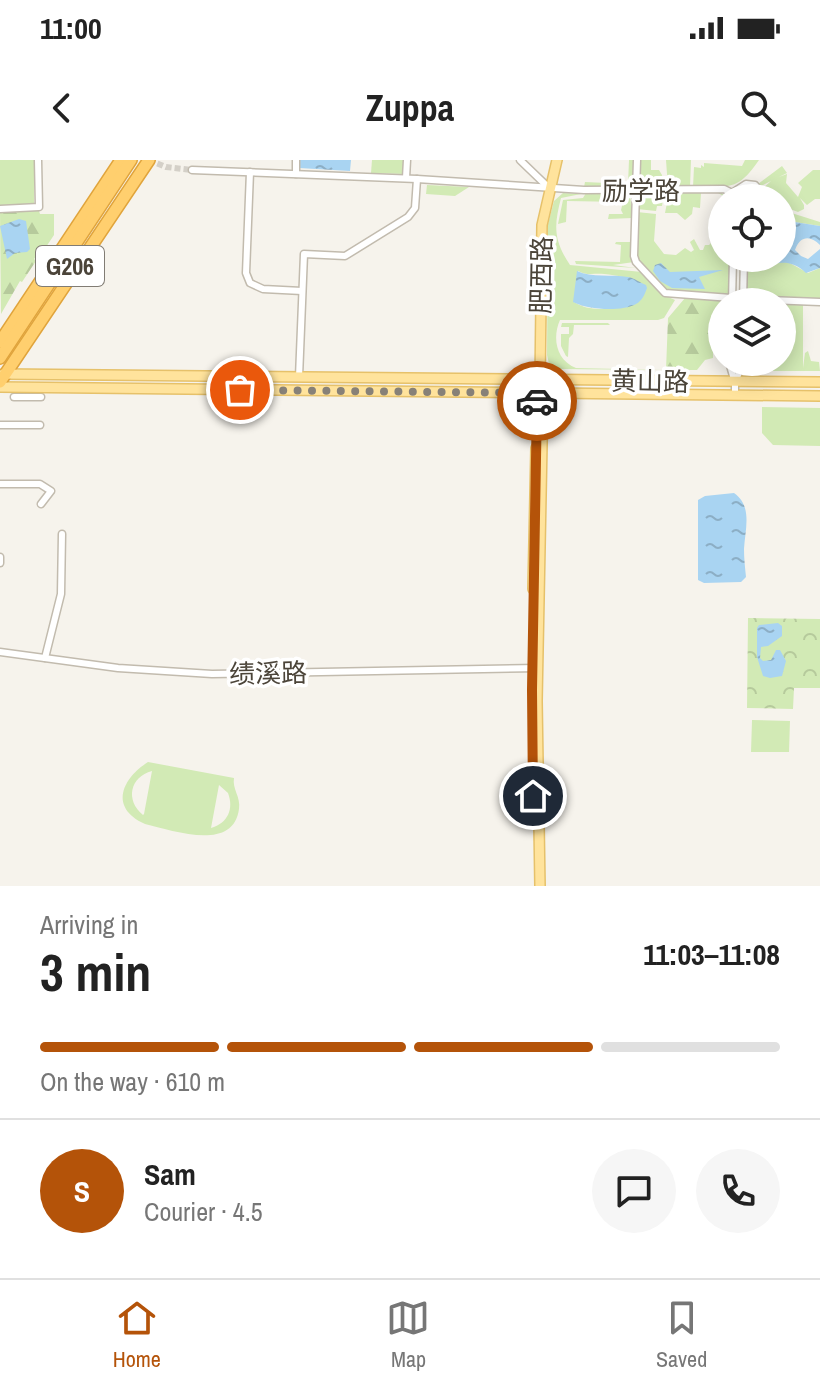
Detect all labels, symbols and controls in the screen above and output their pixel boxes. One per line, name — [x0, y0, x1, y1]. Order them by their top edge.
text: 11:00 — [40, 8, 102, 48]
text: Zuppa — [366, 84, 454, 132]
icon: back — [40, 86, 84, 130]
icon: search — [736, 86, 780, 130]
street label: 励学路 — [602, 173, 680, 208]
map controls — [708, 184, 796, 376]
button: locate — [708, 184, 796, 272]
street label: 肥西路 — [523, 236, 559, 314]
road number: G206 — [36, 246, 104, 286]
button: layers — [708, 288, 796, 376]
pin — [206, 356, 274, 424]
courier — [497, 361, 577, 441]
street label: 黄山路 — [611, 363, 689, 399]
icon: bag — [218, 368, 262, 412]
icon: car — [515, 379, 559, 423]
street label: 绩溪路 — [229, 655, 307, 691]
pin — [499, 762, 567, 830]
icon: home — [511, 774, 555, 818]
text: Arriving in — [40, 907, 138, 942]
text: 11:03–11:08 — [643, 934, 780, 974]
text: 3 min — [40, 937, 151, 1007]
text: On the way · 610 m — [40, 1064, 225, 1099]
button: chat — [592, 1149, 676, 1233]
button: phone — [696, 1149, 780, 1233]
text: Sam — [144, 1154, 196, 1194]
text: S — [74, 1171, 90, 1211]
text: Courier · 4.5 — [144, 1194, 263, 1229]
tab: Home — [113, 1296, 161, 1374]
tab: Map — [386, 1296, 430, 1374]
tab: Saved — [656, 1296, 707, 1374]

